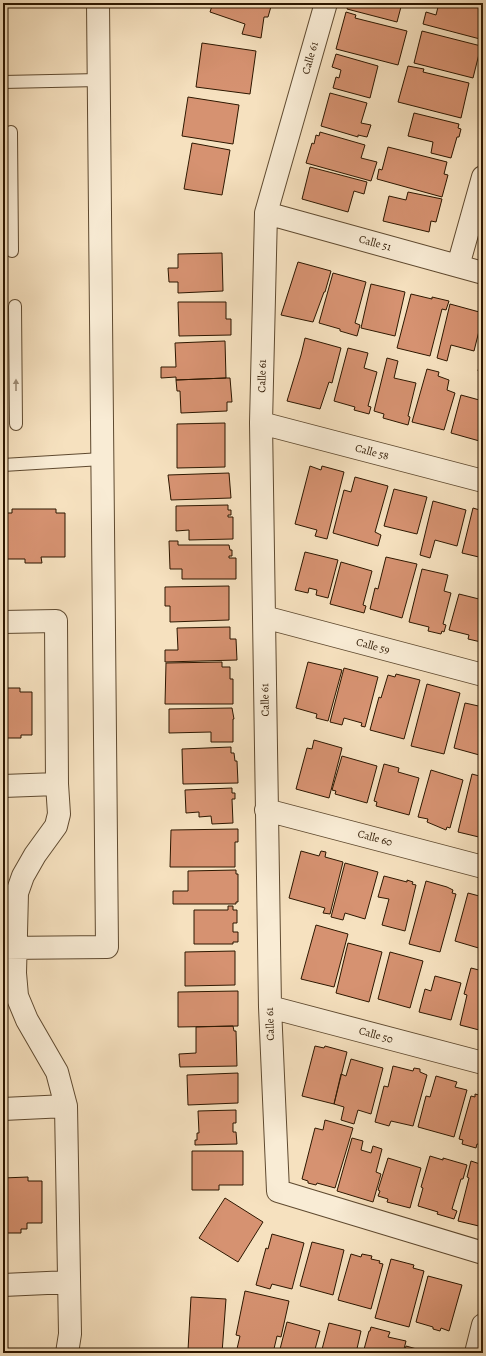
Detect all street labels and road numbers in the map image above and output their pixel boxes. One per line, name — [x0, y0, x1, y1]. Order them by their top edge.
street label: Calle 61 — [298, 40, 322, 76]
street label: Calle 51 — [357, 231, 393, 255]
street label: Calle 61 — [254, 359, 270, 393]
street label: Calle 58 — [353, 440, 391, 464]
street label: Calle 59 — [355, 634, 391, 658]
street label: Calle 61 — [257, 683, 273, 717]
street label: Calle 60 — [356, 826, 394, 850]
street label: Calle 61 — [262, 1007, 278, 1041]
street label: Calle 50 — [357, 1023, 395, 1047]

